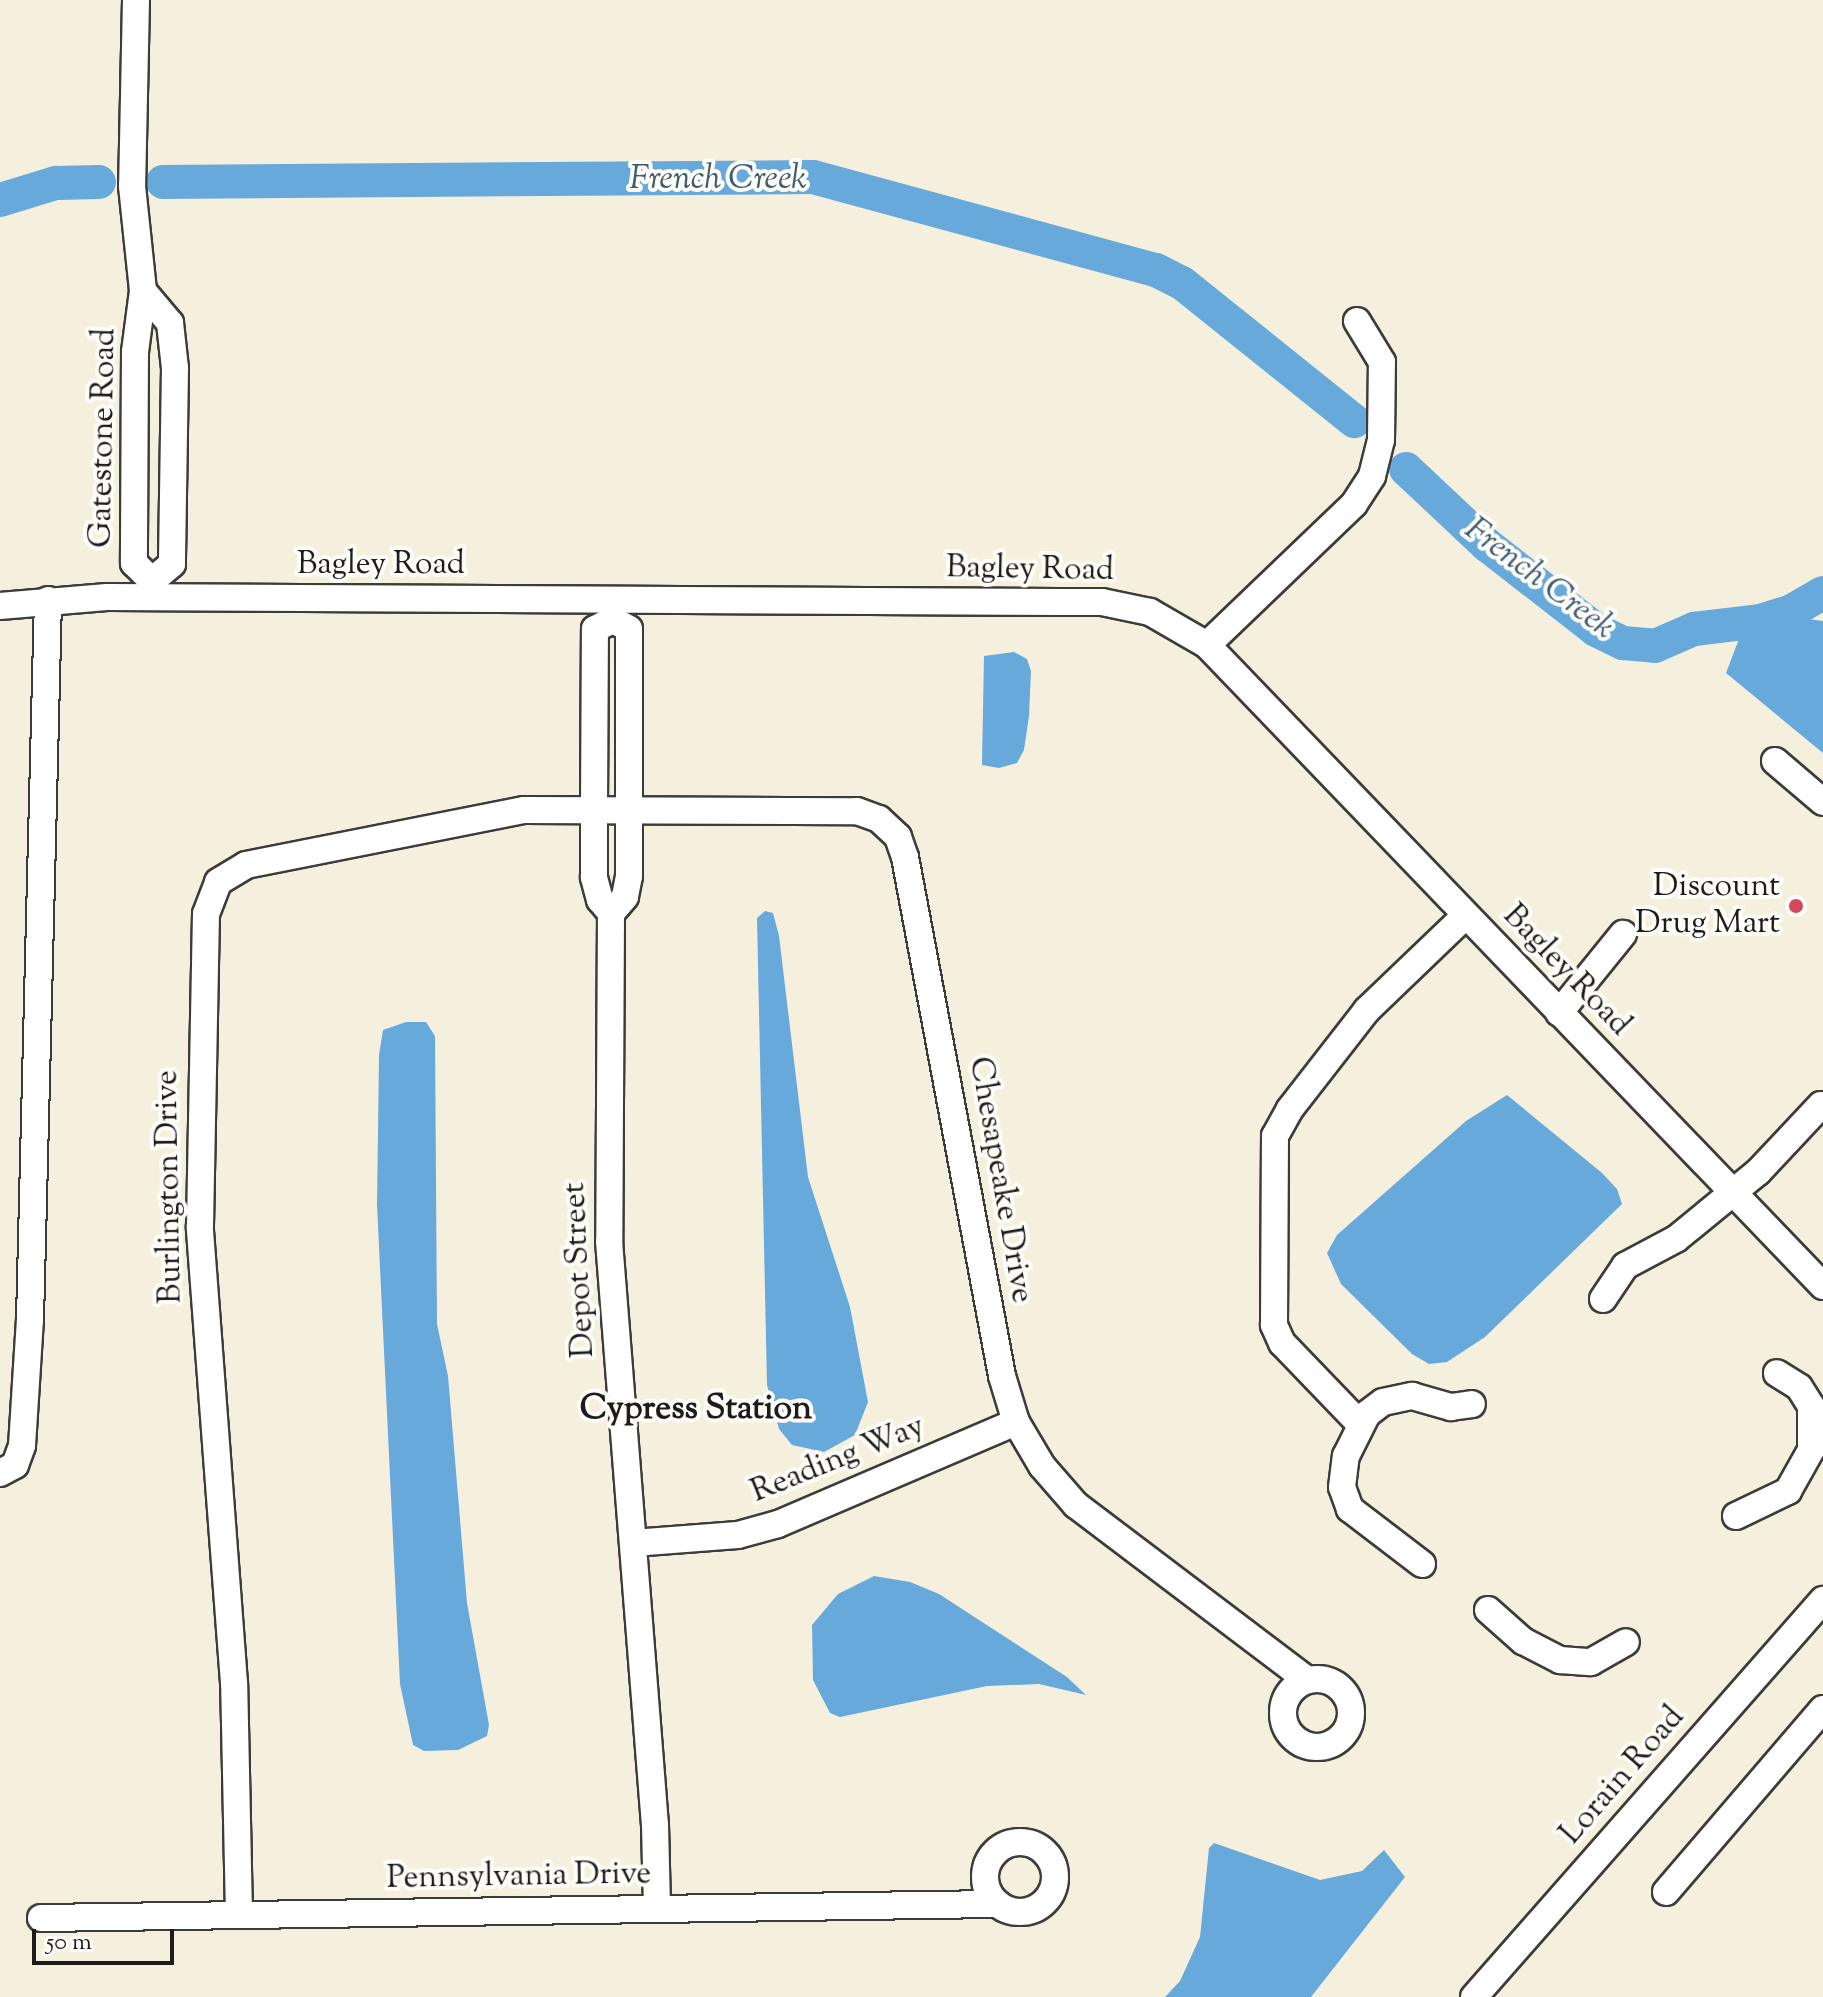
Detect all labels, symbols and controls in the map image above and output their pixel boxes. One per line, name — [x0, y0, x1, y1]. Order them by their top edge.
water label: French Creek — [629, 160, 807, 200]
street label: Gatestone Road — [83, 328, 125, 548]
water label: French Creek — [1456, 509, 1622, 649]
street label: Bagley Road — [297, 546, 465, 584]
street label: Bagley Road — [946, 549, 1114, 591]
place label: Discount Drug Mart — [1635, 869, 1780, 944]
street label: Bagley Road — [1494, 897, 1638, 1045]
marker: Discount Drug Mart — [1787, 897, 1805, 915]
street label: Chesapeake Drive — [959, 1054, 1041, 1306]
street label: Burlington Drive — [149, 1070, 191, 1304]
street label: Depot Street — [556, 1181, 604, 1359]
district label: Cypress Station — [580, 1390, 812, 1430]
street label: Reading Way — [746, 1408, 930, 1512]
street label: Lorain Road — [1553, 1699, 1693, 1853]
street label: Pennsylvania Drive — [386, 1855, 652, 1899]
scale bar — [36, 1913, 178, 1963]
text: 50 m — [46, 1926, 92, 1960]

